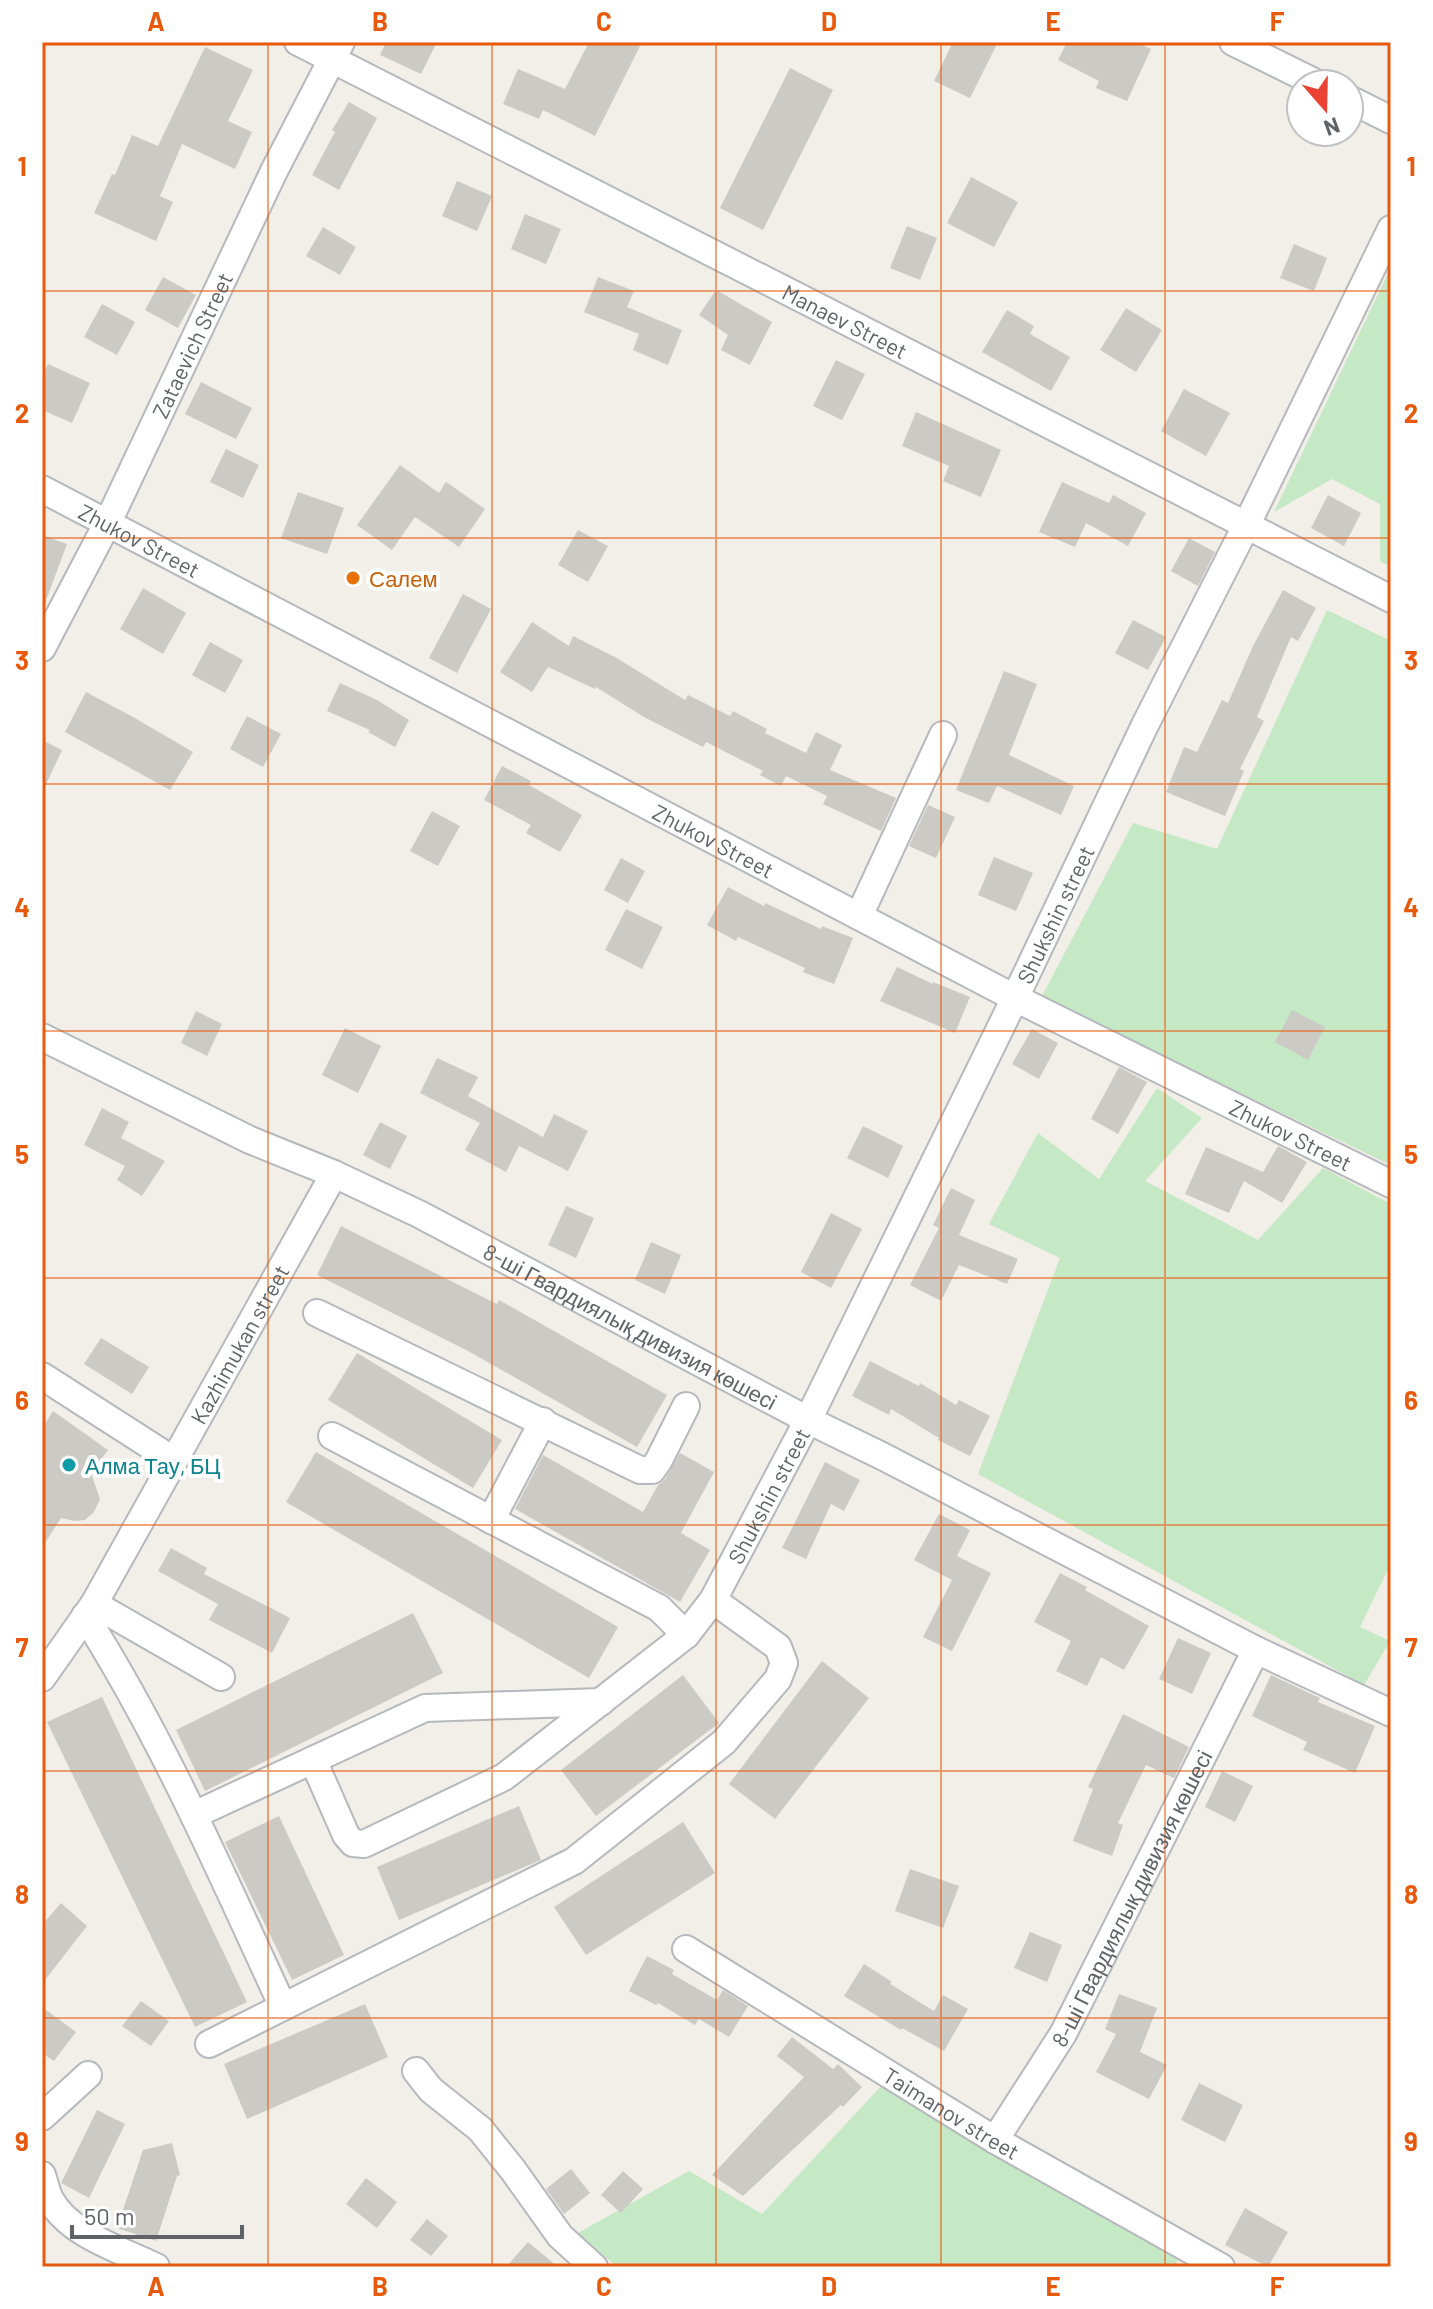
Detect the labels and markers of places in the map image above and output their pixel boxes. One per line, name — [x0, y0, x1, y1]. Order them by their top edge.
place label: Салем — [369, 565, 438, 591]
marker: Салем — [344, 569, 362, 587]
place label: Алма Тау, БЦ — [85, 1452, 221, 1479]
marker: Алма Тау, БЦ — [60, 1456, 78, 1474]

